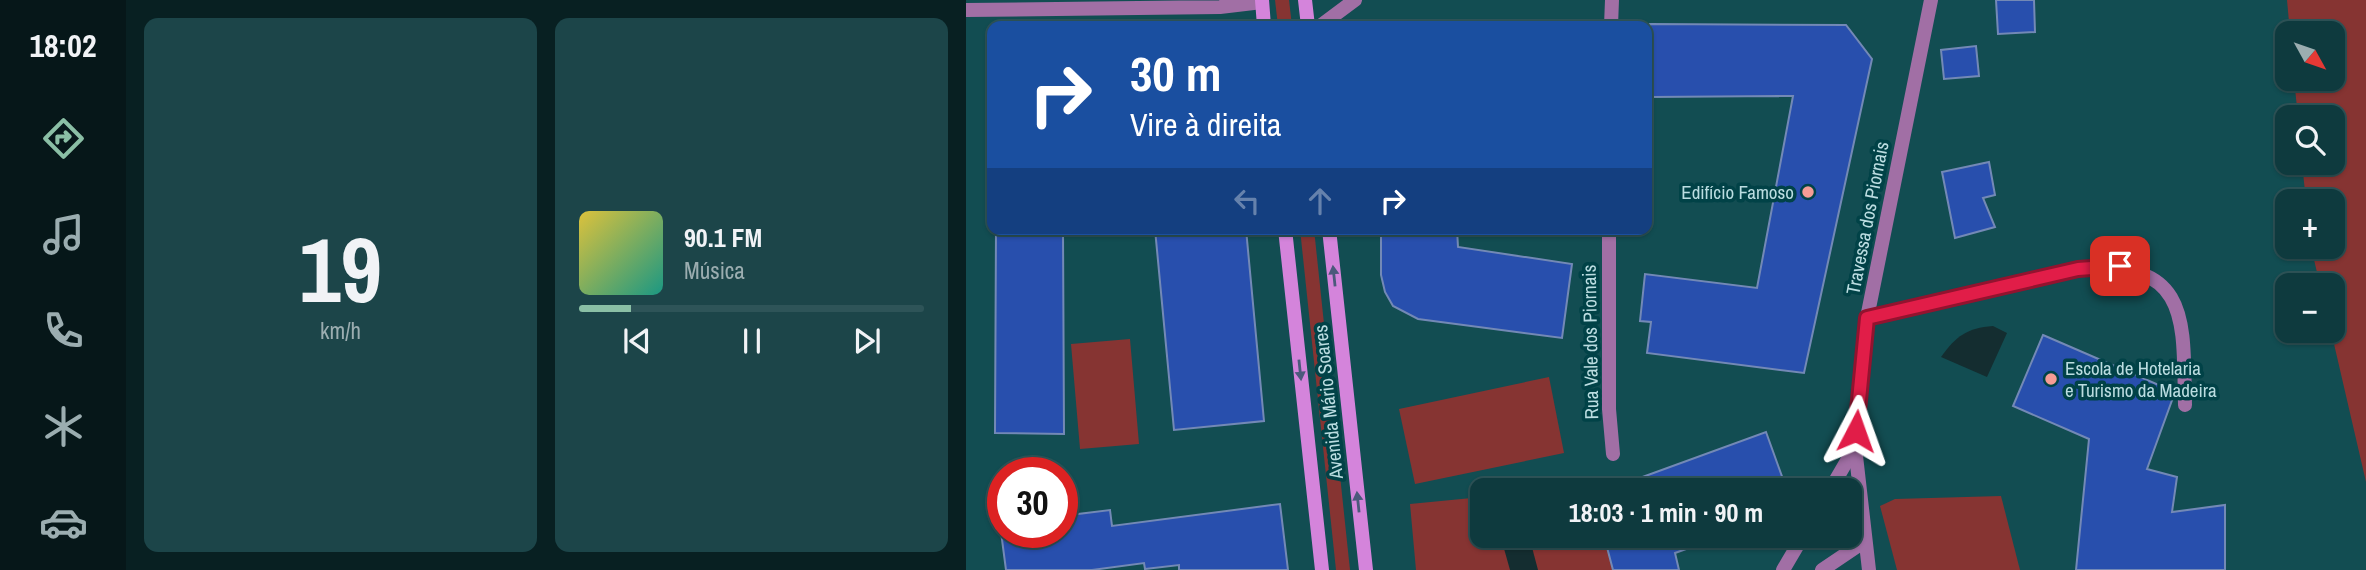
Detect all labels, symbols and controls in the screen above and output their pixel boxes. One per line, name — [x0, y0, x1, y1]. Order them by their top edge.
north arrow — [2275, 21, 2345, 91]
map controls — [2275, 21, 2345, 343]
text: 18:02 — [29, 24, 97, 67]
text: 30 m — [1130, 40, 1222, 106]
icon: right — [1015, 49, 1106, 140]
text: Vire à direita — [1130, 103, 1281, 146]
button: search — [2275, 105, 2345, 175]
icon: directions — [39, 114, 88, 163]
street label: Travessa dos Piornais — [1839, 139, 1895, 297]
place label: Edifício Famoso — [1681, 179, 1794, 205]
icon: left — [1228, 182, 1266, 220]
icon: ahead — [1301, 182, 1339, 220]
icon: right — [1374, 182, 1412, 220]
marker: Edifício Famoso — [1800, 184, 1816, 200]
button: + — [2275, 189, 2345, 259]
text: 19 — [299, 208, 382, 330]
icon: music — [39, 210, 88, 259]
text: 90.1 FM — [684, 220, 762, 255]
pin — [2090, 236, 2150, 296]
icon: arrive — [2101, 247, 2139, 285]
text: Música — [684, 255, 745, 286]
street label: Rua Vale dos Piornais — [1576, 264, 1604, 420]
one-way arrow — [1328, 265, 1339, 287]
button: − — [2275, 273, 2345, 343]
icon: phone — [39, 306, 88, 355]
text: km/h — [320, 315, 361, 346]
icon: previous — [618, 322, 656, 360]
icon: pause — [733, 322, 771, 360]
icon: next — [848, 322, 886, 360]
street label: Avenida Mário Soares — [1307, 323, 1349, 481]
place label: Escola de Hotelaria e Turismo da Madeira — [2065, 355, 2217, 403]
one-way arrow — [1295, 359, 1306, 381]
marker: Escola de Hotelaria e Turismo da Madeira — [2043, 371, 2059, 387]
position arrow — [1819, 394, 1893, 468]
icon: climate — [39, 402, 88, 451]
speed limit sign: 30 — [987, 457, 1078, 548]
one-way arrow — [1353, 491, 1364, 513]
text: 18:03 · 1 min · 90 m — [1569, 495, 1763, 530]
icon: car — [39, 498, 88, 547]

